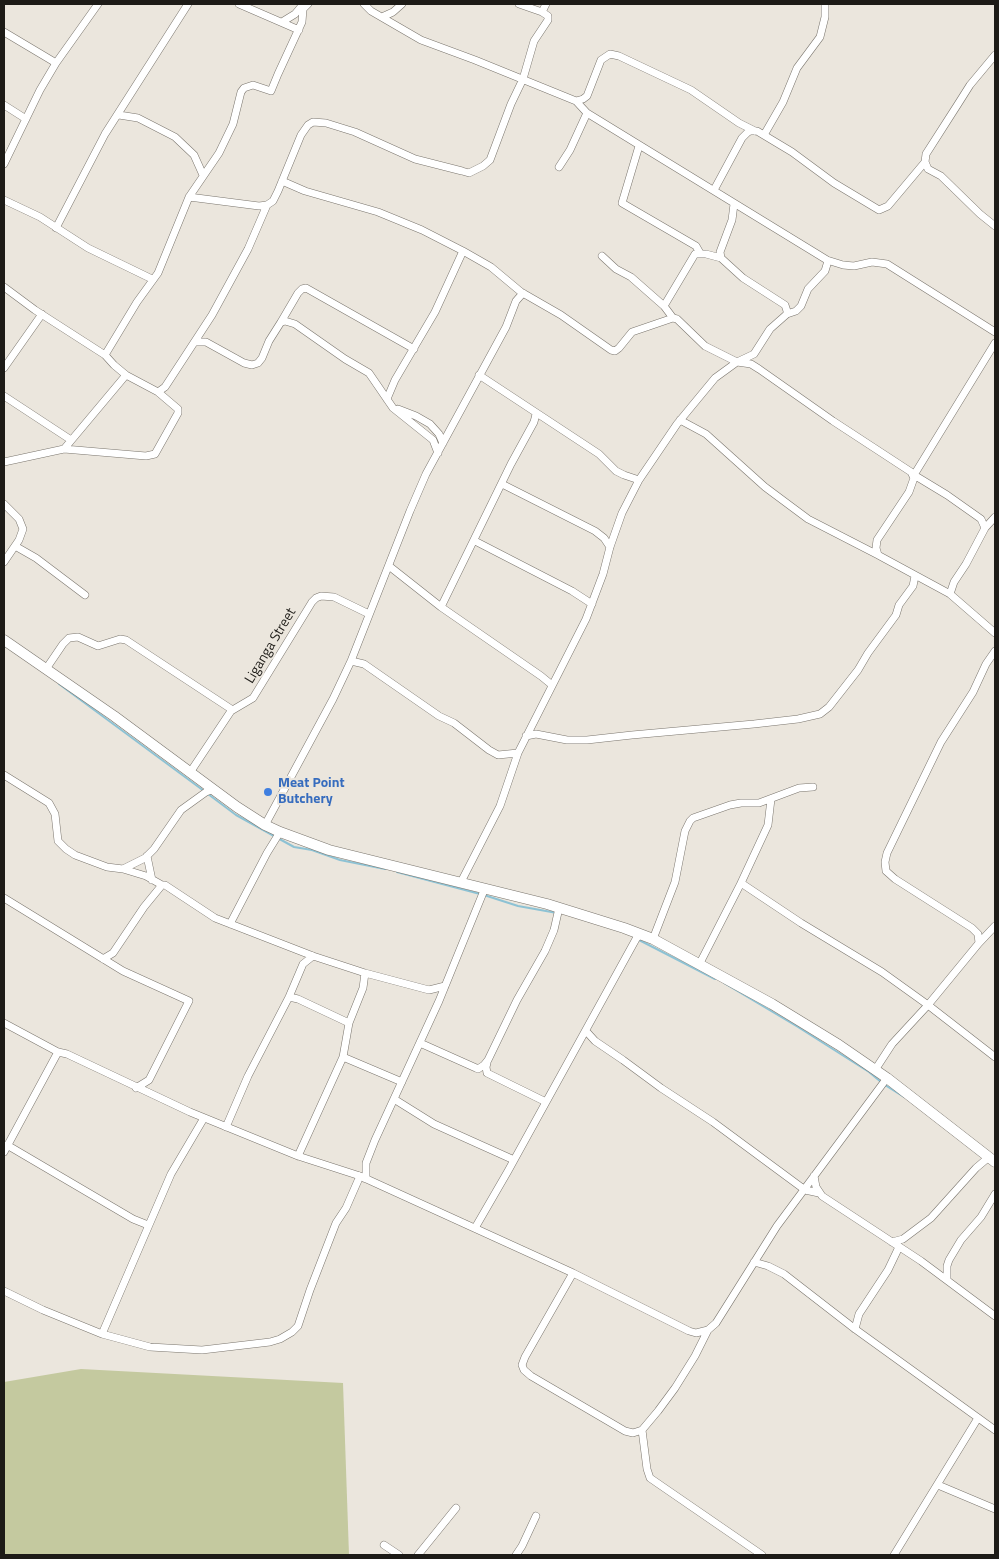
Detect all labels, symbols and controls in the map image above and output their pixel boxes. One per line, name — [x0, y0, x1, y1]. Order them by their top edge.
street label: Liganga Street — [242, 605, 300, 687]
place label: Meat Point Butchery — [278, 776, 345, 809]
marker: Meat Point Butchery — [262, 786, 274, 798]

